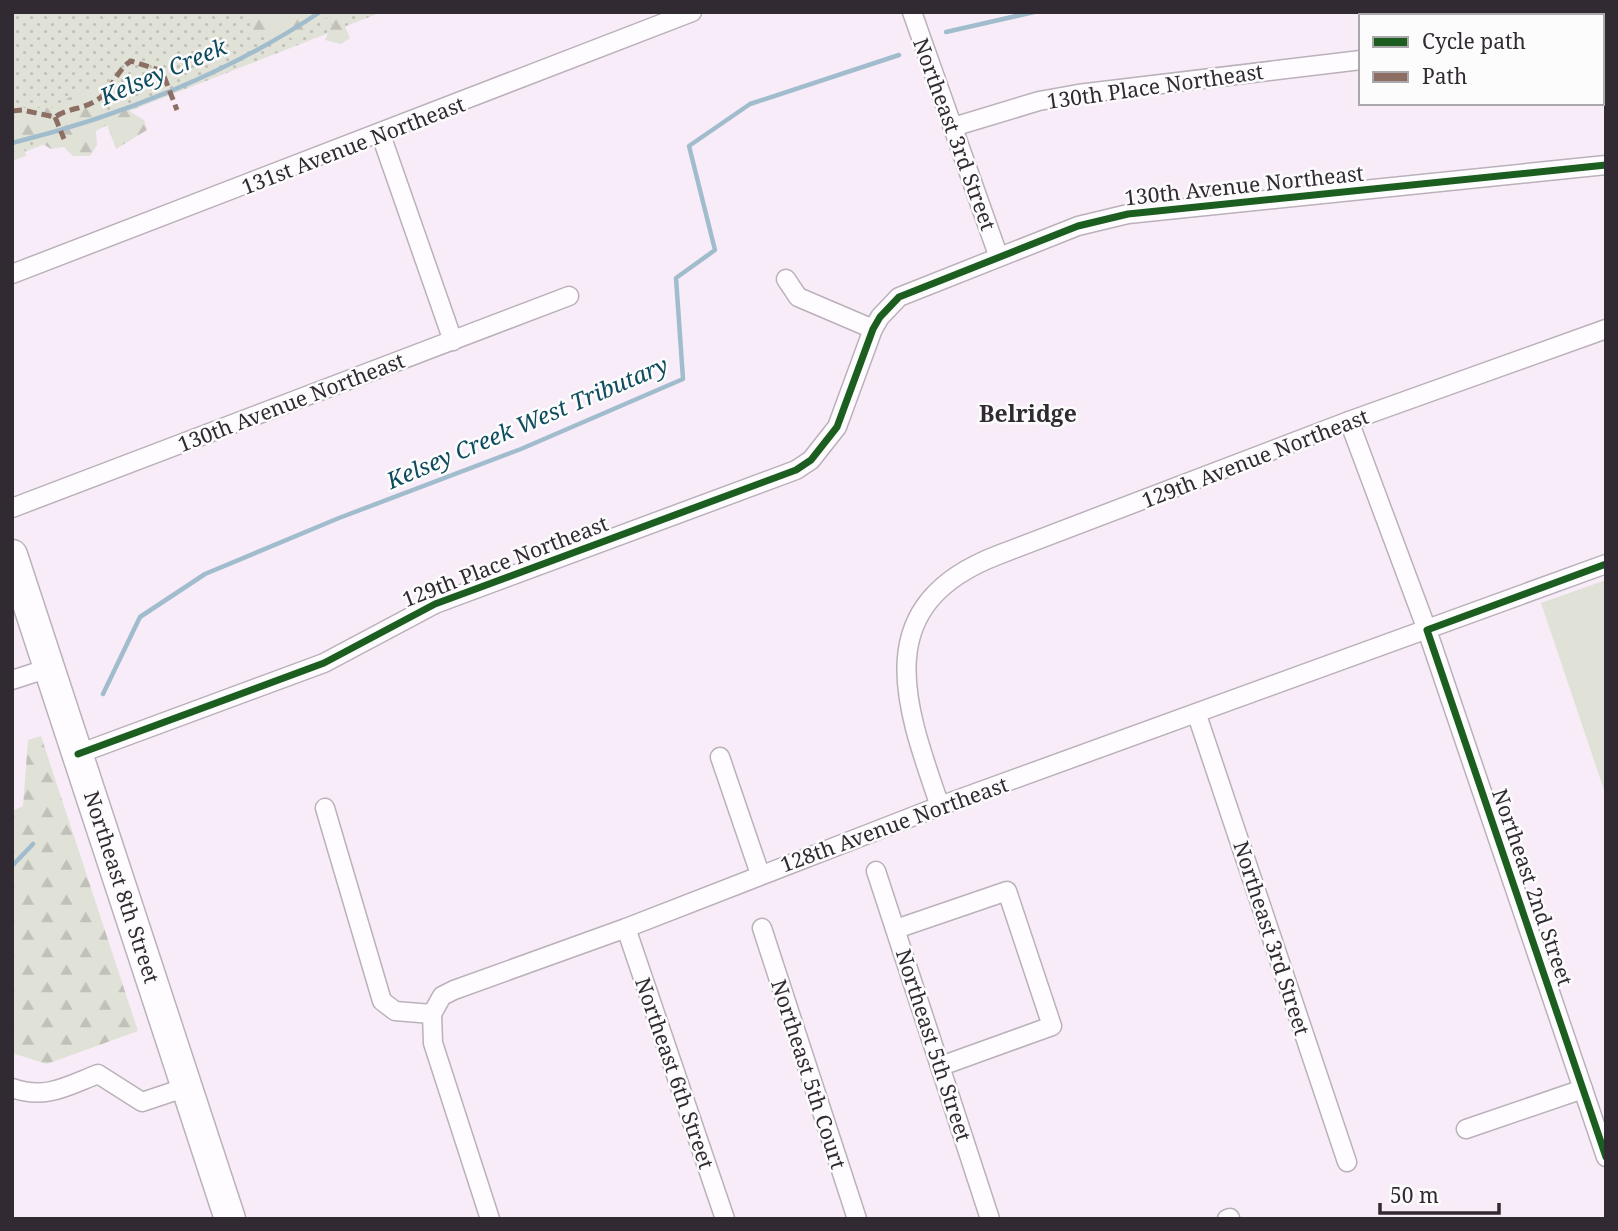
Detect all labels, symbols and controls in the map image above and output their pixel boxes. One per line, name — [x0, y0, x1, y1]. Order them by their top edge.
legend — [1359, 14, 1604, 105]
text: Cycle path — [1422, 27, 1526, 55]
water label: Kelsey Creek — [94, 30, 232, 112]
street label: Northeast 3rd Street — [907, 34, 1003, 234]
street label: 130th Place Northeast — [1045, 57, 1265, 115]
text: Path — [1422, 62, 1467, 90]
street label: 131st Avenue Northeast — [237, 90, 469, 200]
street label: 130th Avenue Northeast — [1123, 159, 1365, 211]
street label: 130th Avenue Northeast — [174, 346, 408, 458]
water label: Kelsey Creek West Tributary — [380, 348, 673, 496]
district label: Belridge — [979, 397, 1077, 429]
street label: 129th Avenue Northeast — [1138, 402, 1372, 514]
street label: 129th Place Northeast — [398, 509, 612, 613]
street label: 128th Avenue Northeast — [776, 770, 1012, 878]
street label: Northeast 2nd Street — [1486, 785, 1580, 989]
street label: Northeast 8th Street — [78, 787, 166, 987]
street label: Northeast 3rd Street — [1227, 837, 1317, 1039]
street label: Northeast 5th Street — [890, 945, 978, 1145]
street label: Northeast 6th Street — [629, 974, 721, 1172]
street label: Northeast 5th Court — [765, 976, 853, 1172]
scale bar — [1380, 1172, 1499, 1216]
text: 50 m — [1390, 1181, 1439, 1209]

